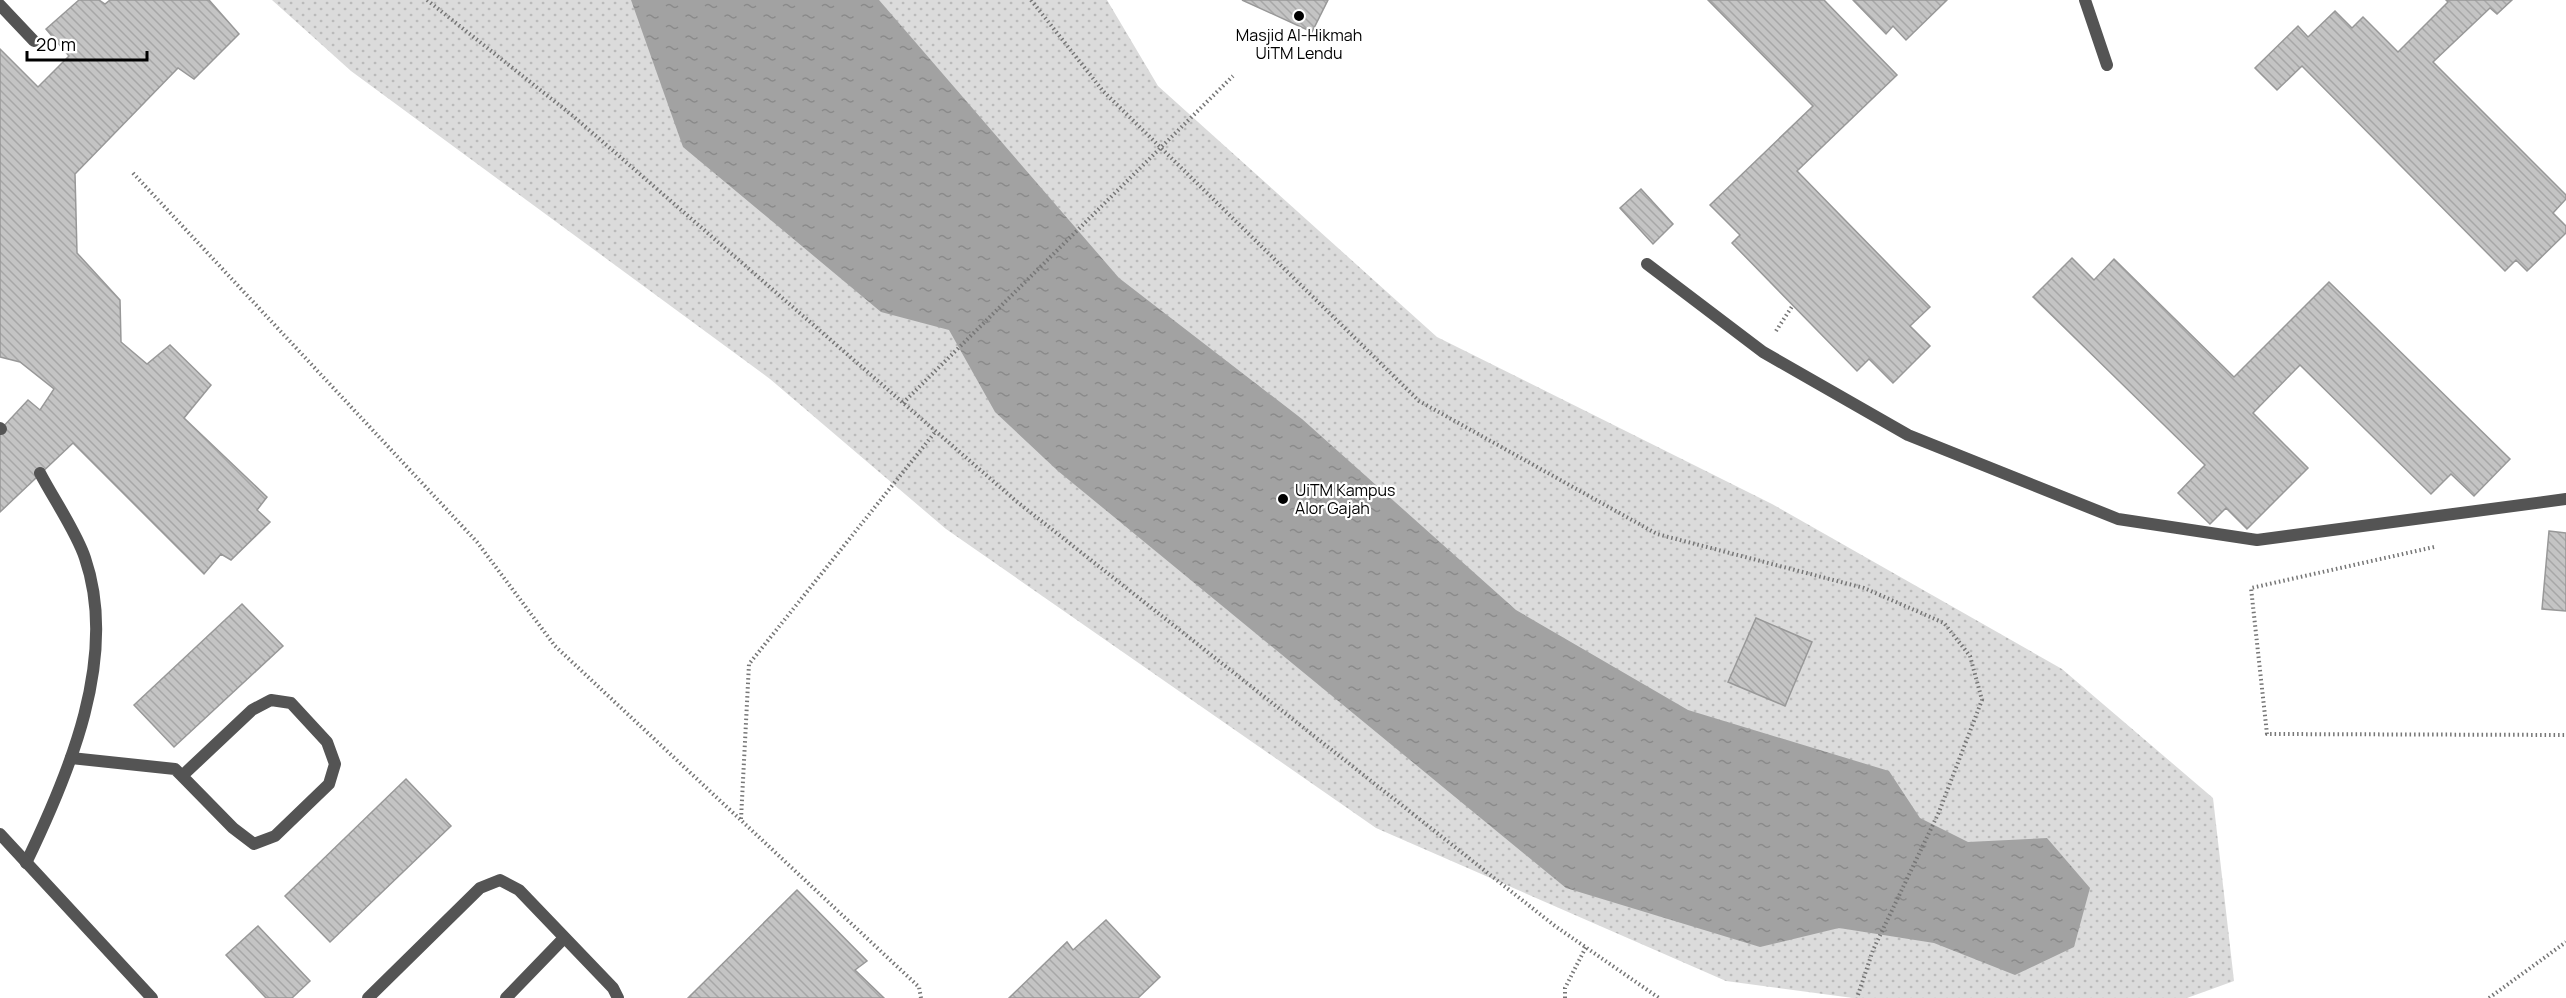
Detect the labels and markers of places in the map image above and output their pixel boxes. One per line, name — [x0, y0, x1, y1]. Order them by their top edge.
marker: Masjid Al-Hikmah UiTM Lendu — [1292, 9, 1306, 23]
place label: Masjid Al-Hikmah UiTM Lendu — [1236, 24, 1362, 64]
place label: UiTM Kampus Alor Gajah — [1295, 479, 1396, 519]
marker: UiTM Kampus Alor Gajah — [1276, 492, 1290, 506]

